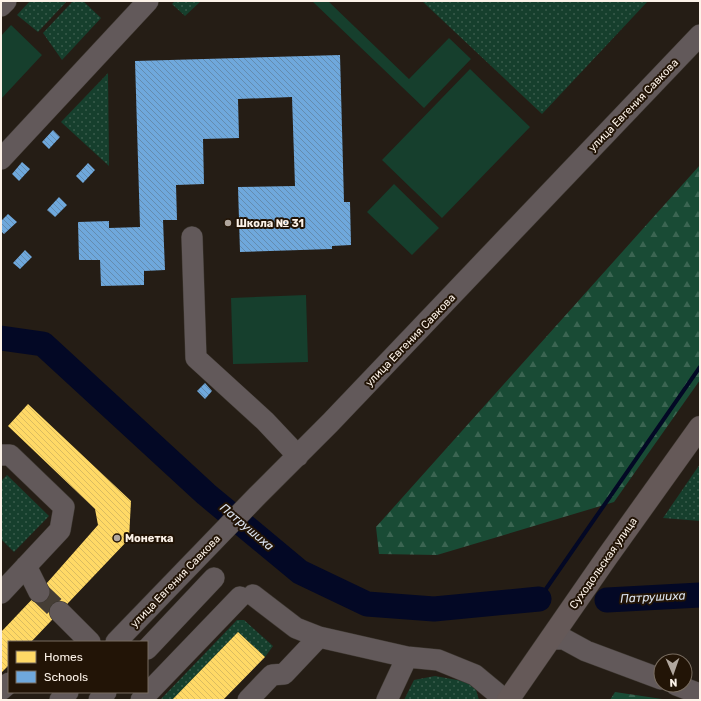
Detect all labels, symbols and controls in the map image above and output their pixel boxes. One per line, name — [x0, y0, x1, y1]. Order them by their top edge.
street label: улица Евгения Савкова — [586, 56, 681, 154]
place label: Школа № 31 — [236, 217, 304, 230]
marker: Школа № 31 — [223, 218, 233, 228]
street label: улица Евгения Савкова — [363, 291, 458, 389]
water label: Патрушиха — [217, 501, 277, 553]
street label: Суходольская улица — [567, 515, 640, 612]
place label: Монетка — [125, 532, 174, 545]
street label: улица Евгения Савкова — [128, 532, 223, 630]
marker: Монетка — [112, 533, 122, 543]
water label: Патрушиха — [620, 588, 686, 606]
legend — [8, 641, 148, 693]
text: Homes — [44, 650, 83, 664]
north arrow — [653, 653, 693, 693]
text: Schools — [44, 670, 88, 684]
text: N — [669, 676, 678, 689]

